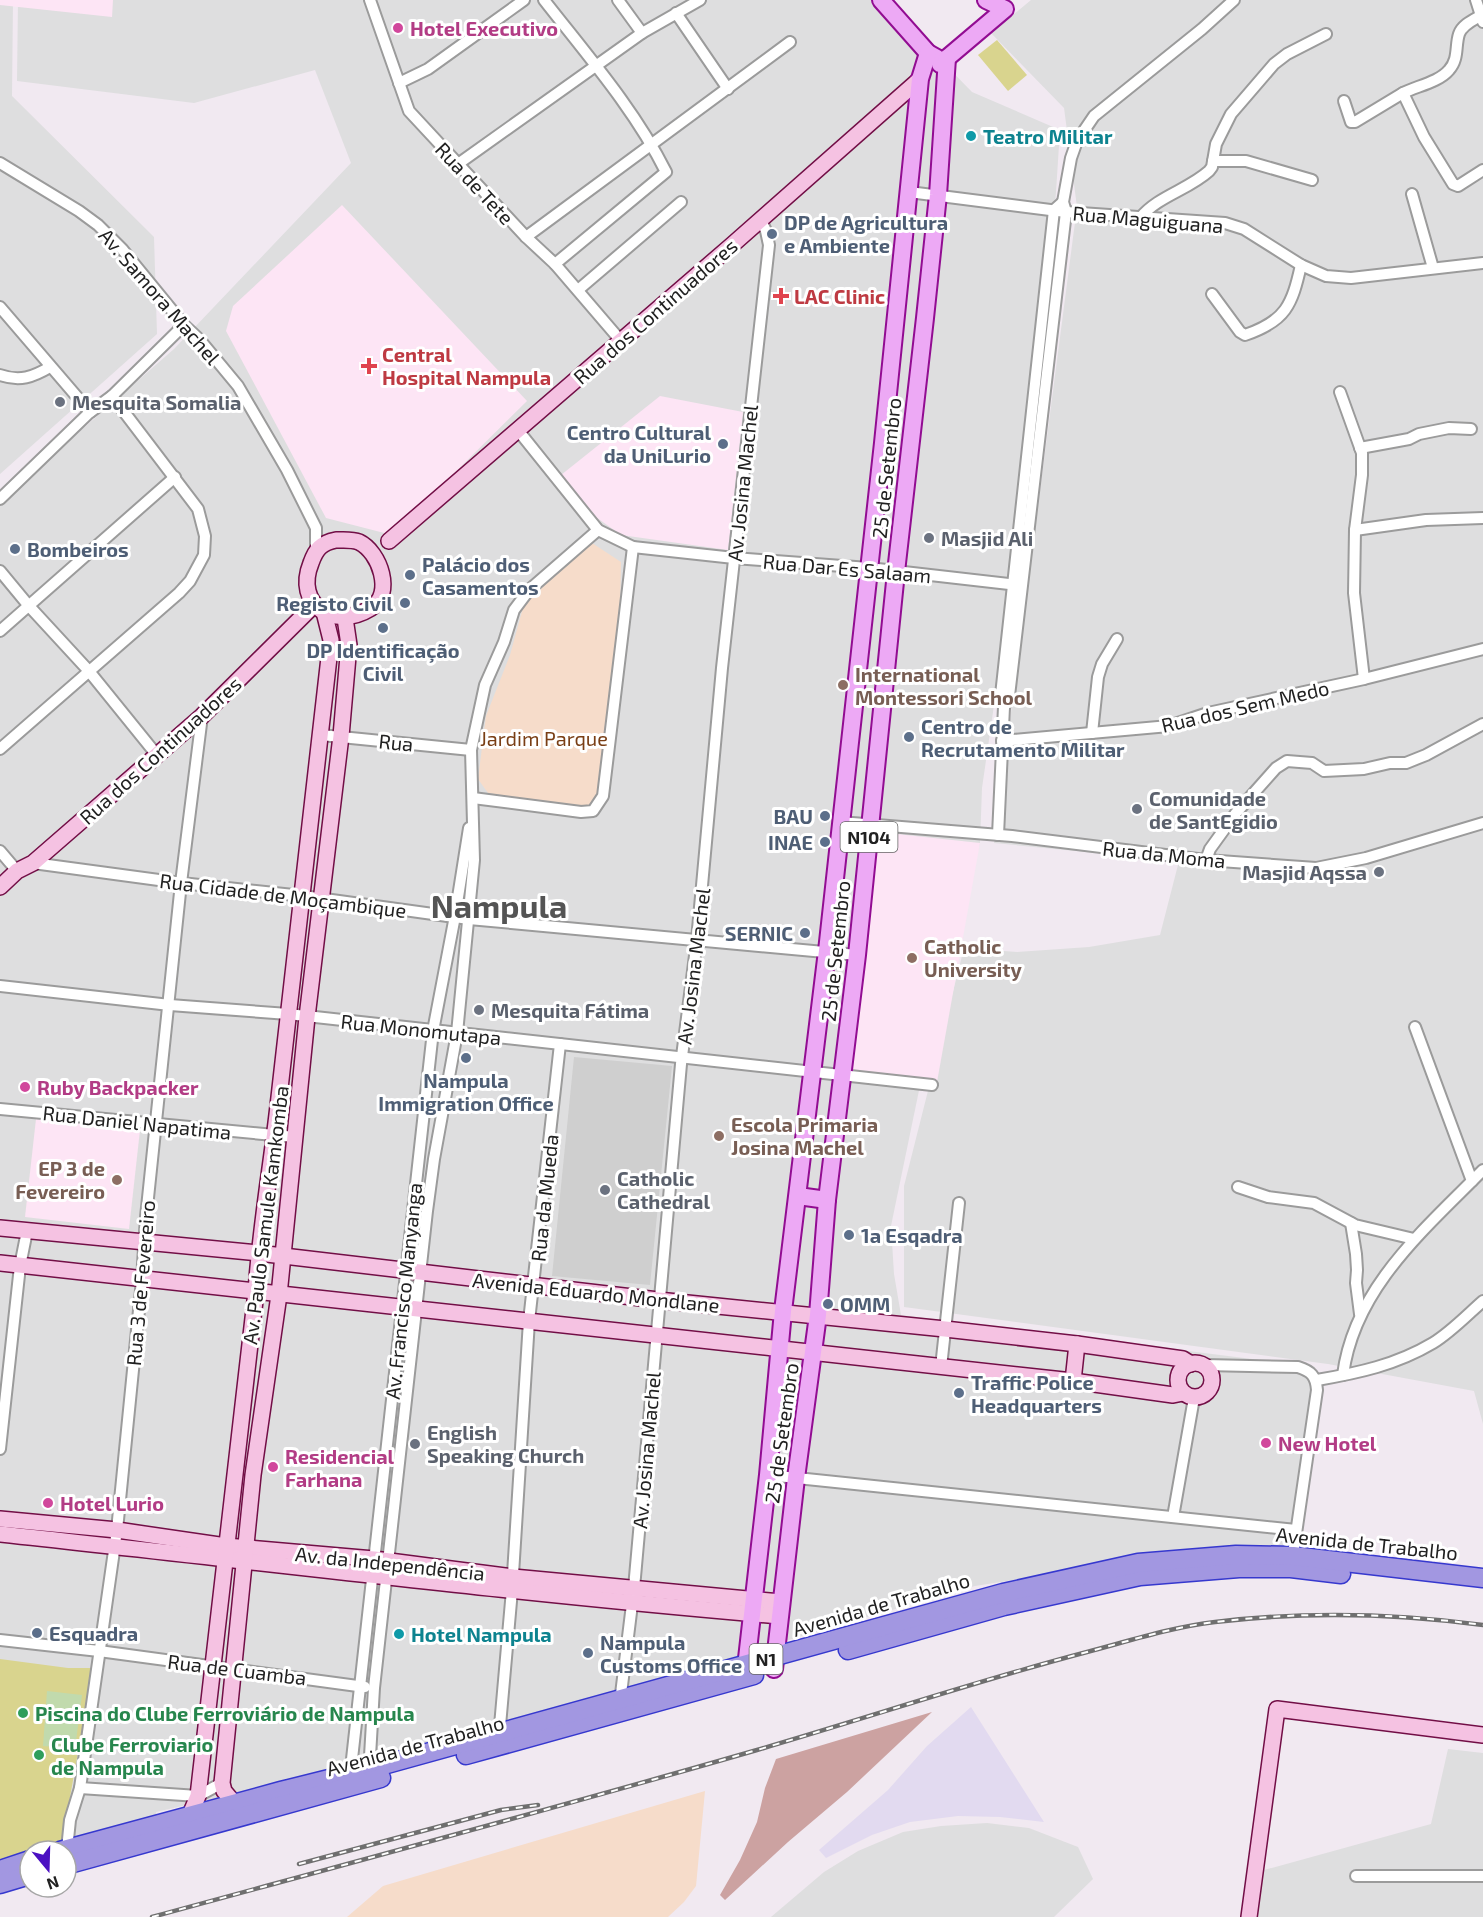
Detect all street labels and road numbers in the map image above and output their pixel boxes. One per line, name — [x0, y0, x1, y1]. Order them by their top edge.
street label: Rua de Tete — [431, 137, 519, 229]
street label: Rua Maguiguana — [1072, 200, 1224, 238]
street label: Av. Samora Machel — [94, 223, 226, 369]
street label: Rua dos Continuadores — [568, 233, 742, 389]
street label: 25 de Setembro — [867, 396, 905, 540]
street label: Av. Josina Machel — [722, 403, 762, 563]
street label: Rua Dar Es Salaam — [762, 549, 932, 587]
street label: Rua dos Continuadores — [74, 671, 246, 829]
street label: Rua dos Sem Medo — [1159, 675, 1331, 737]
street label: Rua — [377, 728, 415, 756]
road number: N104 — [840, 822, 898, 852]
street label: Rua da Moma — [1101, 836, 1227, 872]
street label: Rua Cidade de Moçambique — [158, 868, 408, 923]
street label: 25 de Setembro — [816, 879, 854, 1023]
street label: Av. Josina Machel — [671, 886, 715, 1046]
street label: Rua Monomutapa — [340, 1009, 502, 1049]
street label: Av. Paulo Samule Kamkomba — [237, 1084, 293, 1346]
street label: Rua Daniel Napatima — [42, 1100, 232, 1144]
street label: Rua da Mueda — [525, 1133, 563, 1263]
street label: Av. Francisco Manyanga — [380, 1181, 426, 1401]
street label: Rua 3 de Fevereiro — [121, 1199, 159, 1367]
street label: Avenida Eduardo Mondlane — [471, 1267, 721, 1317]
street label: 25 de Setembro — [759, 1361, 803, 1505]
street label: Av. Josina Machel — [627, 1370, 665, 1530]
street label: Avenida de Trabalho — [1275, 1522, 1459, 1564]
street label: Av. da Independência — [294, 1541, 486, 1585]
street label: Avenida de Trabalho — [790, 1567, 972, 1641]
road number: N1 — [750, 1644, 783, 1674]
street label: Rua de Cuamba — [166, 1649, 308, 1689]
street label: Avenida de Trabalho — [324, 1710, 506, 1780]

